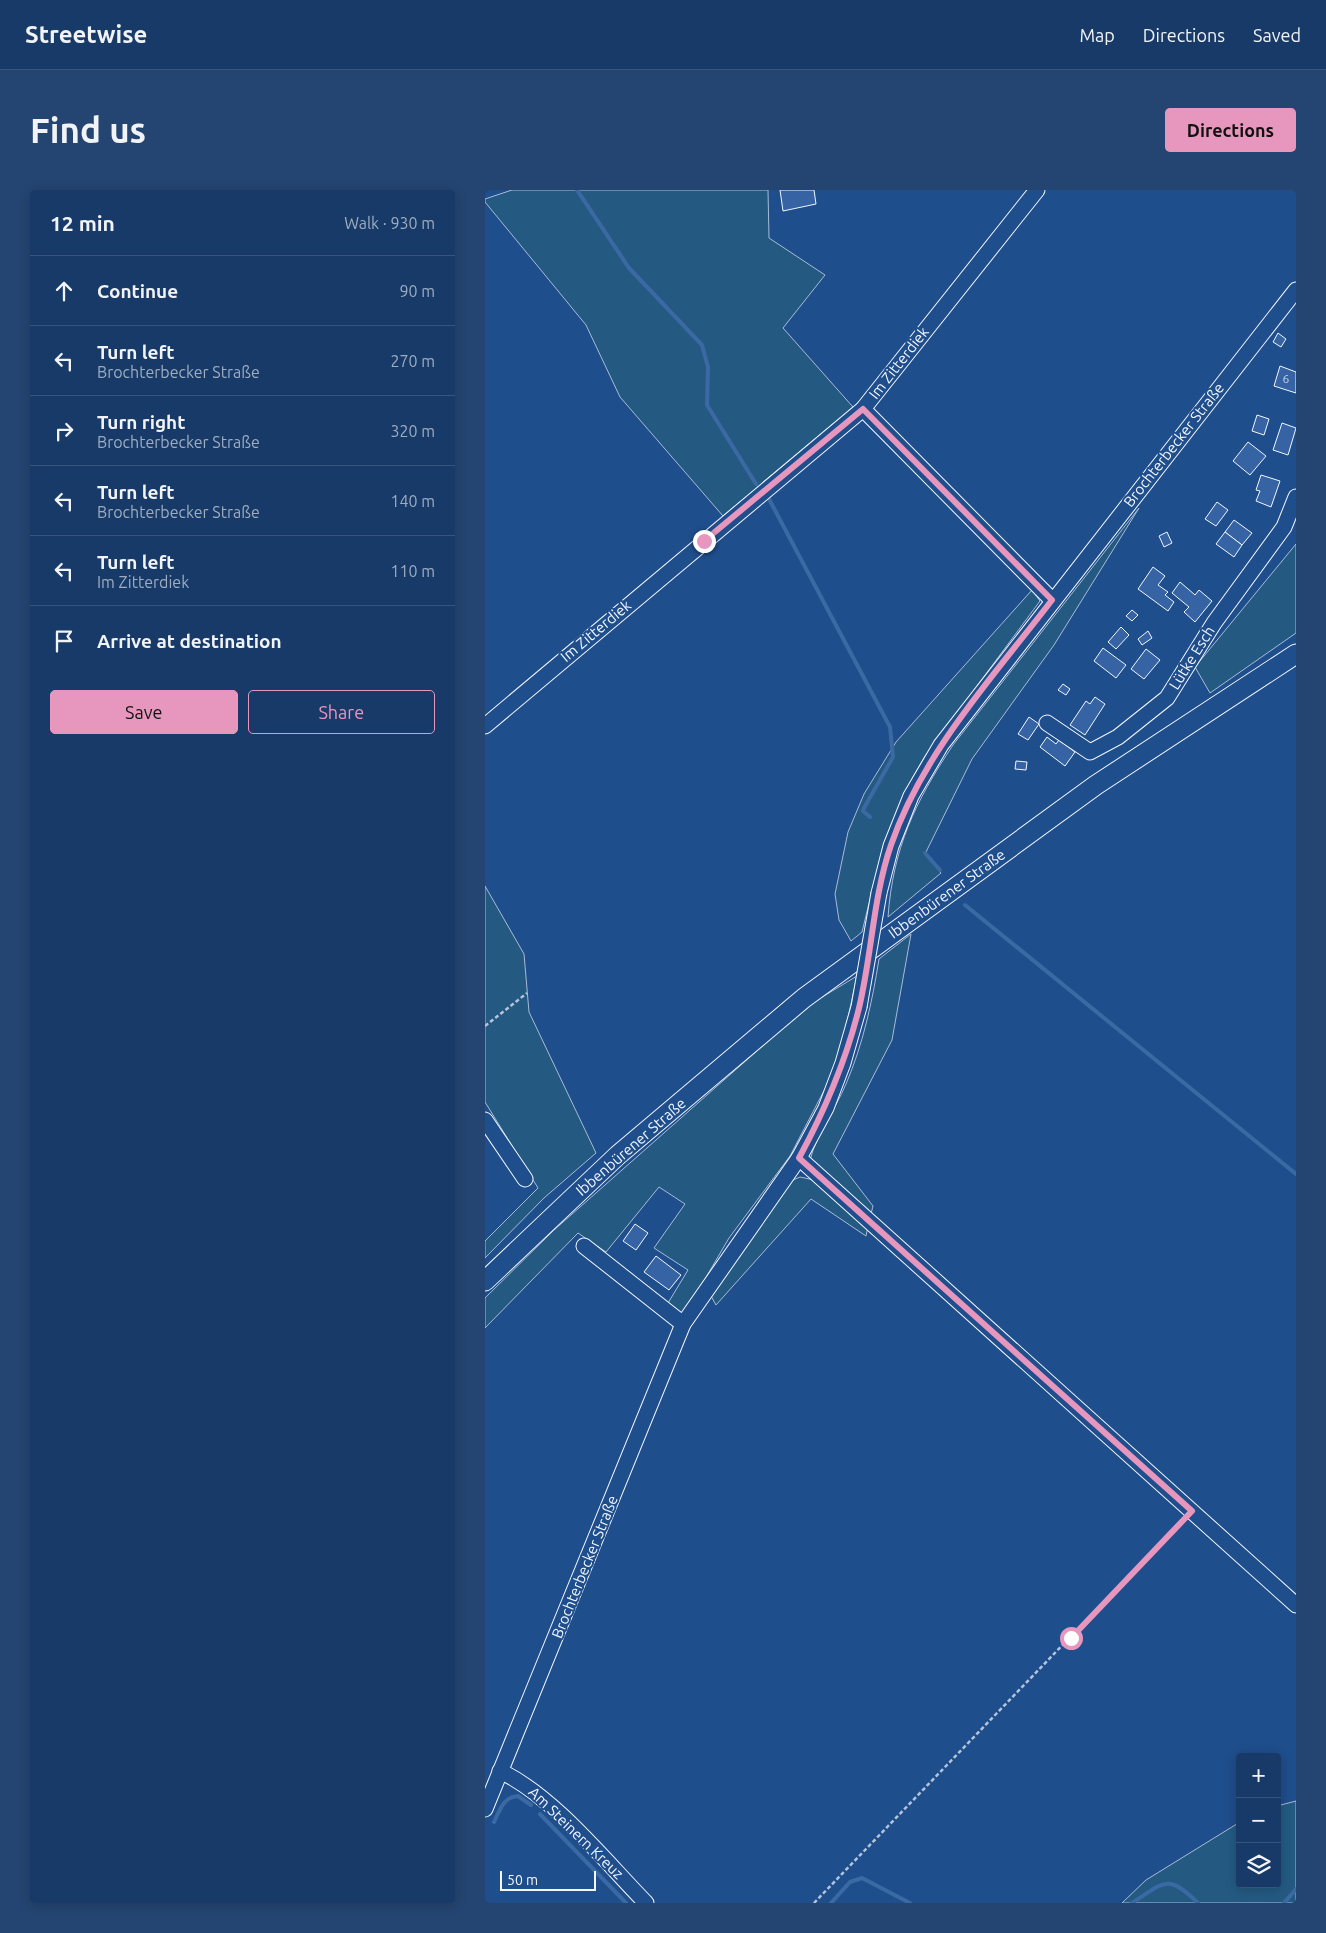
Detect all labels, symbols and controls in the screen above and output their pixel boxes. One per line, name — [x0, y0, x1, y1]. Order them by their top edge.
text: Streetwise — [25, 21, 147, 48]
text: Map — [1079, 25, 1115, 45]
text: Directions — [1143, 25, 1225, 45]
text: Saved — [1253, 25, 1301, 45]
button: Directions — [1165, 108, 1296, 152]
text: Find us — [30, 110, 146, 150]
text: 12 min — [50, 211, 115, 235]
text: Walk · 930 m — [344, 214, 435, 232]
icon: ahead — [50, 277, 78, 305]
text: Continue — [97, 280, 178, 302]
text: 90 m — [399, 282, 435, 300]
street label: Im Zitterdiek — [865, 323, 932, 402]
text: Turn left — [97, 341, 175, 363]
icon: left — [50, 347, 78, 375]
text: 270 m — [390, 352, 435, 370]
text: Brochterbecker Straße — [97, 363, 260, 381]
house number: 6 — [1283, 372, 1290, 385]
street label: Brochterbecker Straße — [1120, 379, 1227, 510]
text: Turn right — [97, 411, 185, 433]
icon: right — [50, 417, 78, 445]
text: 320 m — [390, 422, 435, 440]
text: Brochterbecker Straße — [97, 433, 260, 451]
text: Turn left — [97, 481, 175, 503]
icon: left — [50, 487, 78, 515]
text: 140 m — [390, 492, 435, 510]
text: Brochterbecker Straße — [97, 503, 260, 521]
route end — [693, 530, 716, 553]
text: Turn left — [97, 551, 175, 573]
icon: left — [50, 557, 78, 585]
text: 110 m — [390, 562, 435, 580]
text: Im Zitterdiek — [97, 573, 189, 591]
street label: Im Zitterdiek — [557, 596, 635, 665]
street label: Lütke Esch — [1165, 623, 1218, 693]
icon: arrive — [50, 627, 78, 655]
text: Arrive at destination — [97, 630, 282, 652]
button: Save — [50, 690, 238, 734]
button: Share — [248, 690, 435, 734]
street label: Ibbenbürener Straße — [885, 846, 1008, 942]
street label: Ibbenbürener Straße — [572, 1094, 689, 1199]
street label: Brochterbecker Straße — [548, 1493, 621, 1641]
route start — [1060, 1627, 1083, 1650]
map controls — [1236, 1753, 1281, 1888]
button: + — [1236, 1753, 1281, 1798]
street label: Am Steinern Kreuz — [526, 1783, 627, 1882]
button: − — [1236, 1798, 1281, 1843]
button: layers — [1236, 1843, 1281, 1888]
scale bar — [500, 1868, 596, 1891]
text: 50 m — [507, 1872, 538, 1888]

